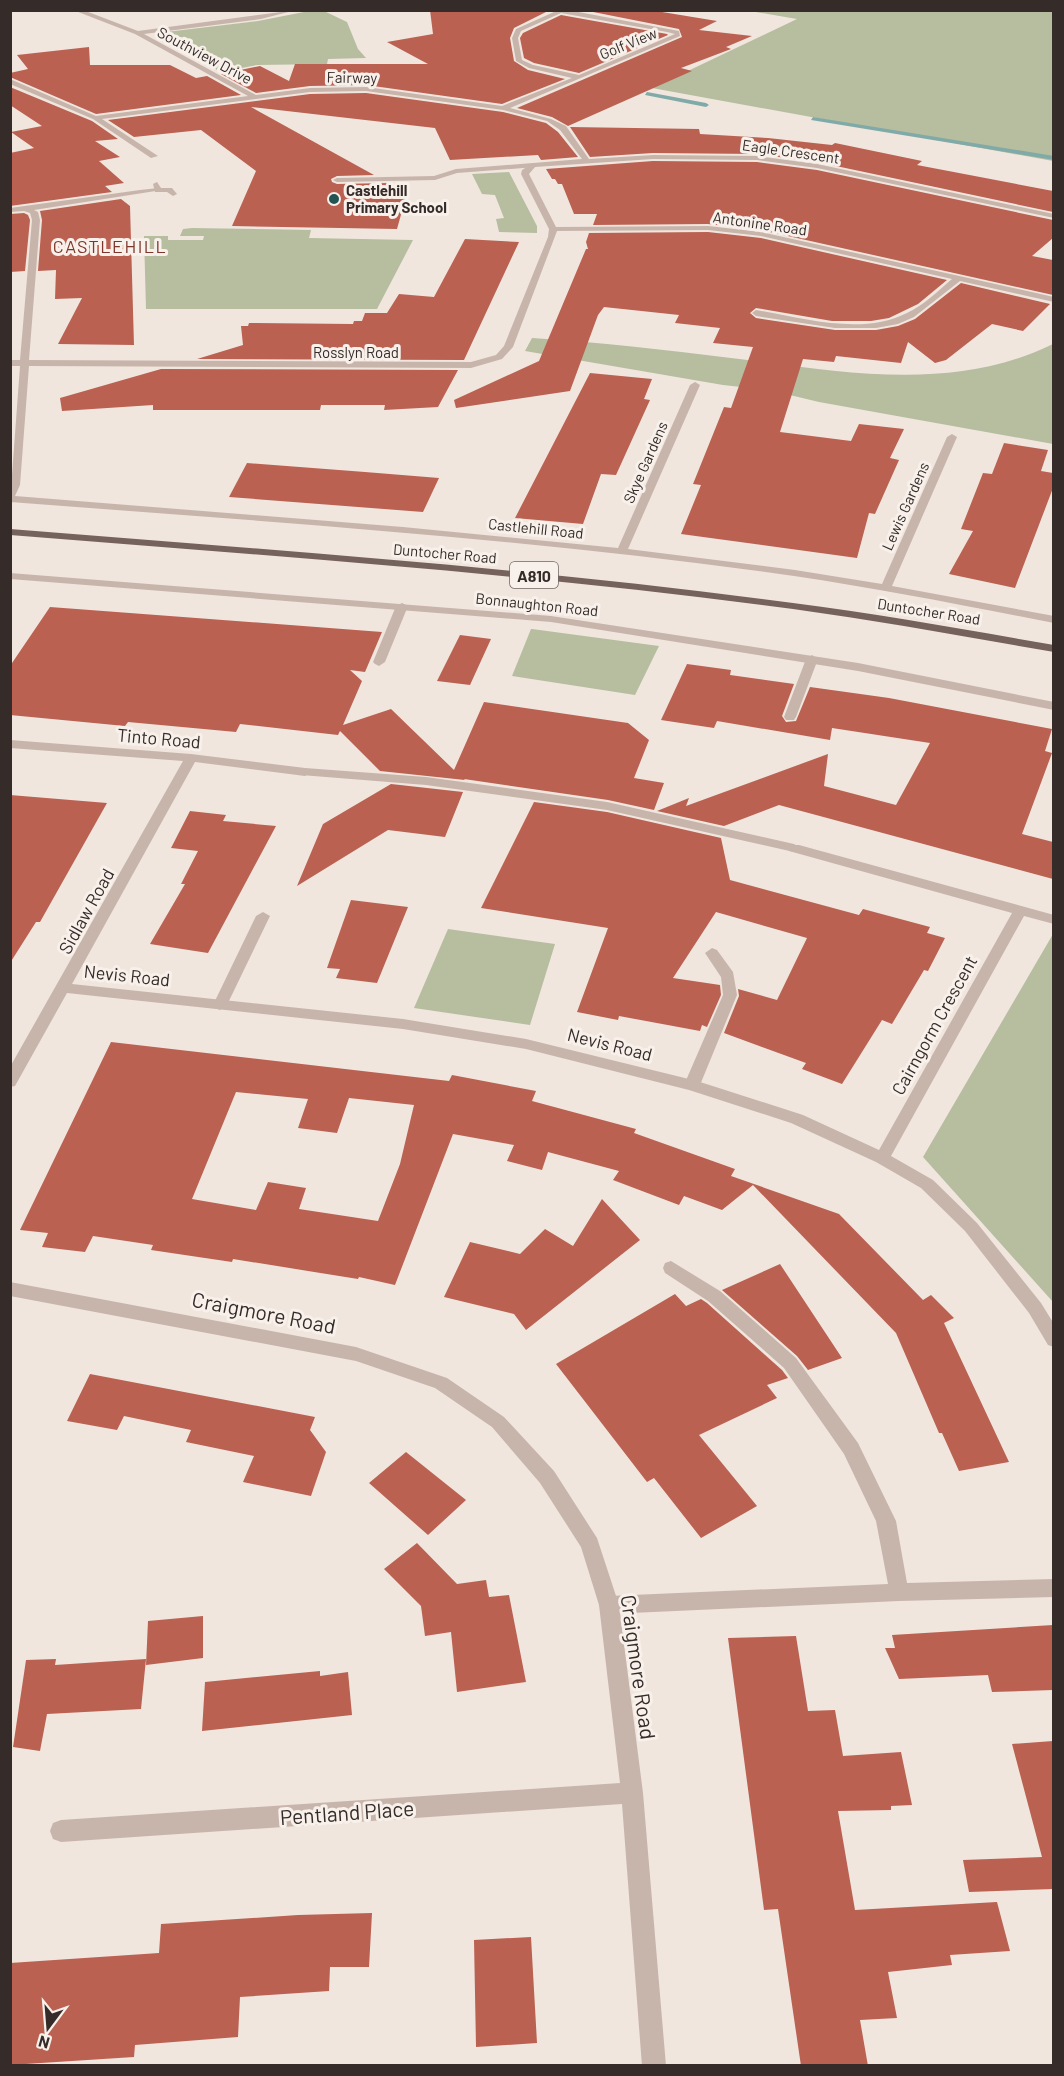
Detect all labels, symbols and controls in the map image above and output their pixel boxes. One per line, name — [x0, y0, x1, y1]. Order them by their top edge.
street label: Southview Drive — [155, 23, 255, 87]
street label: Golf View — [597, 23, 660, 63]
street label: Fairway — [327, 68, 378, 86]
street label: Eagle Crescent — [741, 135, 841, 167]
place label: Castlehill Primary School — [346, 181, 447, 216]
marker: Castlehill Primary School — [327, 192, 341, 206]
street label: Antonine Road — [712, 208, 808, 238]
district label: CASTLEHILL — [53, 235, 167, 257]
street label: Rosslyn Road — [313, 343, 399, 361]
street label: Skye Gardens — [619, 418, 671, 506]
street label: Lewis Gardens — [877, 459, 933, 553]
street label: Castlehill Road — [487, 514, 585, 542]
street label: Duntocher Road — [392, 540, 498, 566]
road number: A810 — [510, 562, 558, 588]
street label: Bonnaughton Road — [475, 589, 599, 619]
street label: Duntocher Road — [876, 594, 982, 628]
street label: Tinto Road — [116, 723, 202, 753]
street label: Sidlaw Road — [53, 864, 119, 958]
street label: Cairngorm Crescent — [887, 951, 981, 1099]
street label: Nevis Road — [83, 960, 171, 990]
street label: Nevis Road — [565, 1023, 655, 1065]
street label: Craigmore Road — [190, 1286, 338, 1338]
street label: Craigmore Road — [616, 1593, 662, 1741]
street label: Pentland Place — [279, 1795, 415, 1829]
north arrow — [18, 1998, 78, 2058]
text: N — [36, 2032, 51, 2053]

